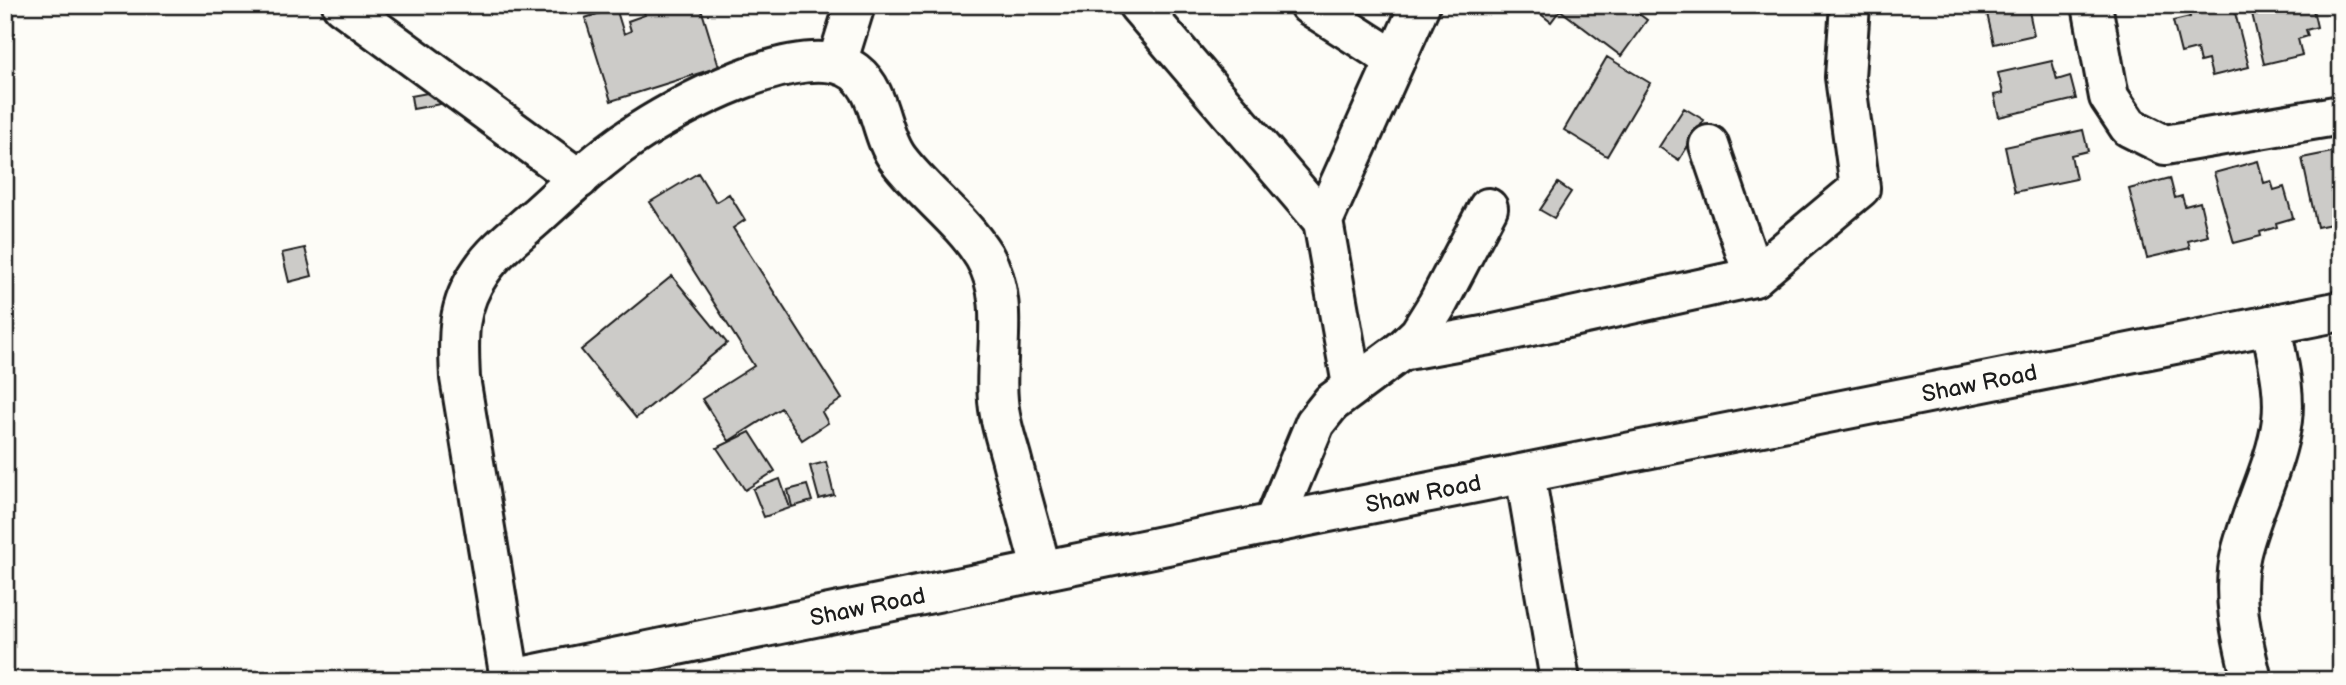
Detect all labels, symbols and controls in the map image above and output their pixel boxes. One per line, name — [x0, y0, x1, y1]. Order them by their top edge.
street label: Shaw Road — [1919, 359, 2040, 409]
street label: Shaw Road — [1363, 469, 1483, 519]
street label: Shaw Road — [808, 582, 928, 633]

